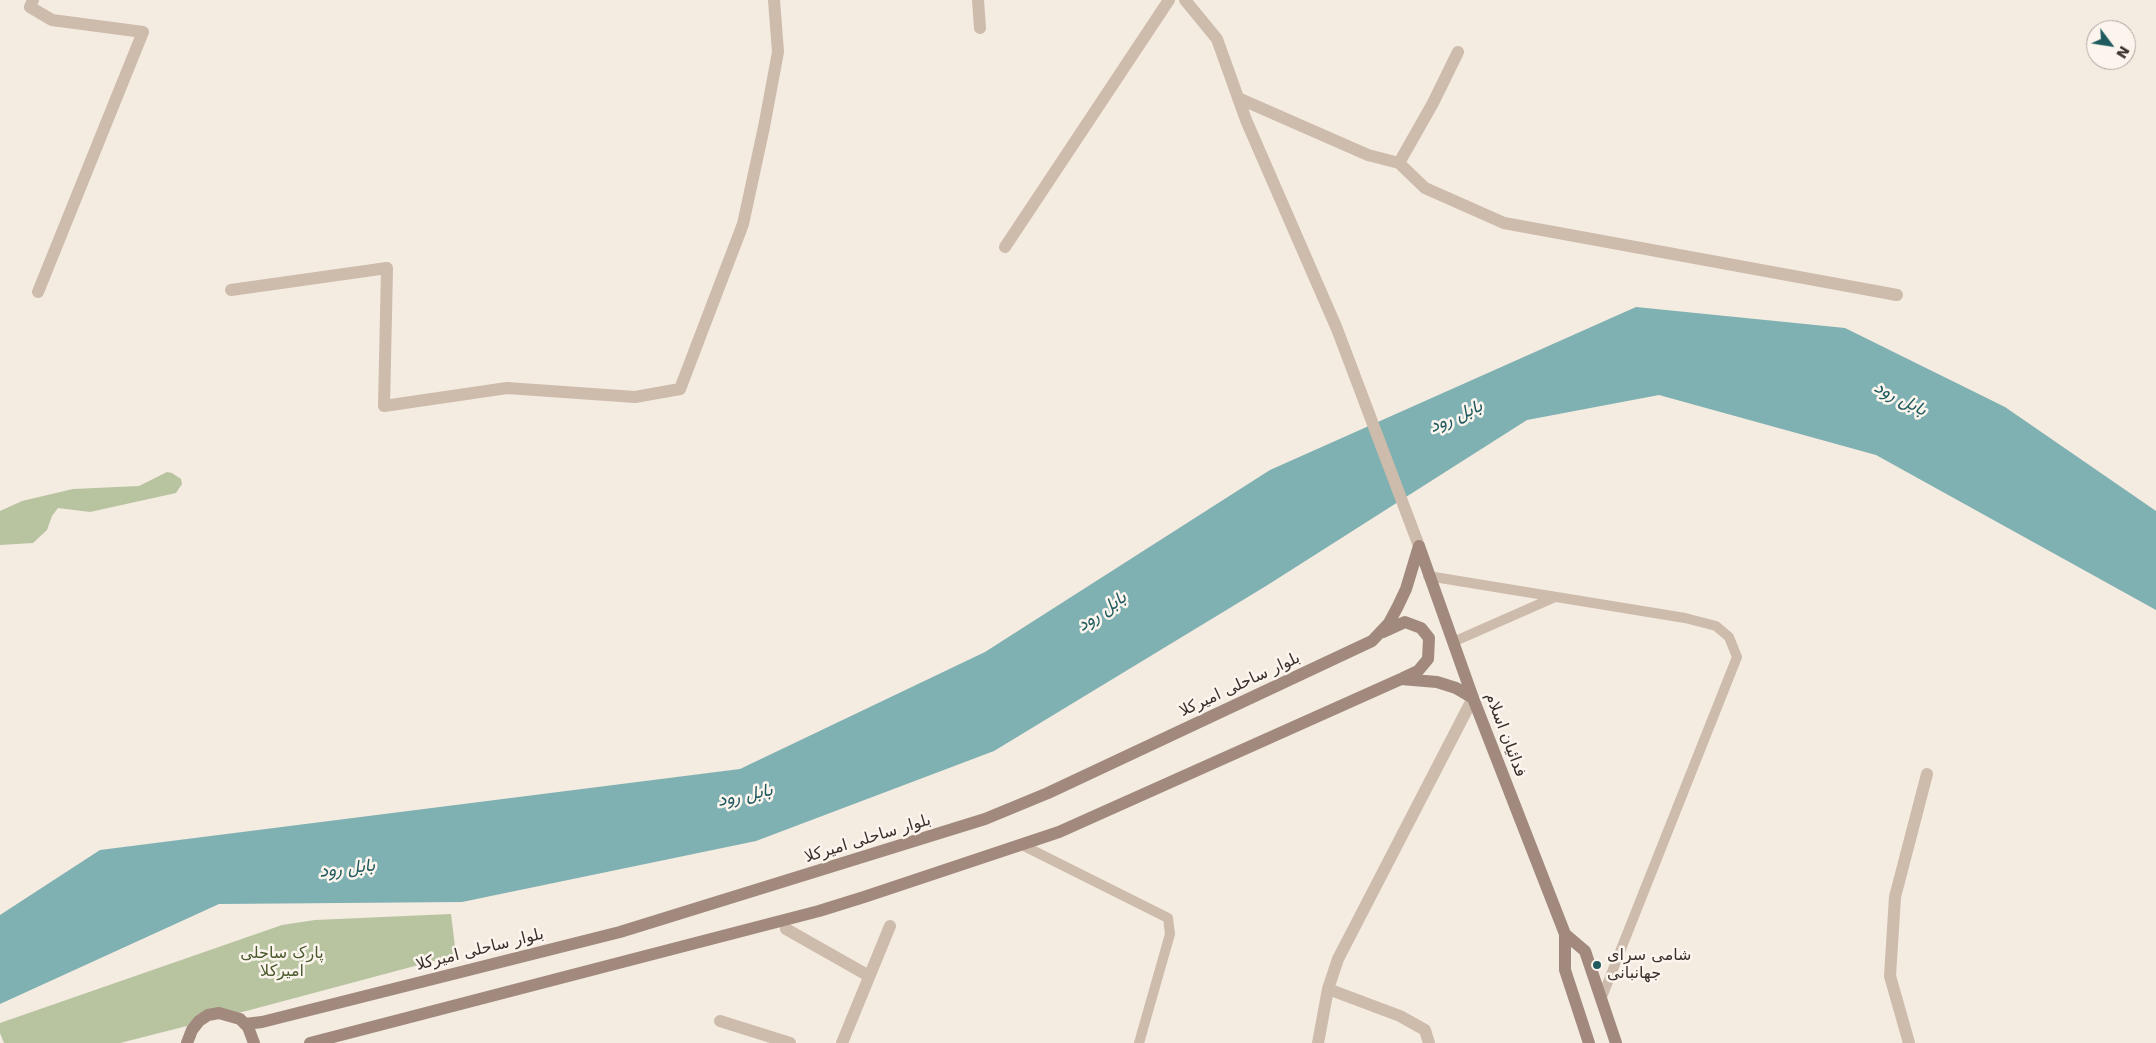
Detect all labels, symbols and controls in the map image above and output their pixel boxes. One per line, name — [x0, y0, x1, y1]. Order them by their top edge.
north arrow — [2086, 20, 2136, 70]
text: N — [2113, 43, 2133, 61]
water label: بابل رود — [1870, 377, 1930, 421]
water label: بابل رود — [1426, 396, 1486, 438]
water label: بابل رود — [1073, 587, 1131, 637]
street label: بلوار ساحلی امیرکلا — [1177, 649, 1303, 721]
street label: فدائیان اسلام — [1480, 690, 1530, 780]
water label: بابل رود — [716, 780, 774, 812]
street label: بلوار ساحلی امیرکلا — [803, 811, 933, 867]
water label: بابل رود — [318, 855, 376, 883]
street label: بلوار ساحلی امیرکلا — [414, 925, 546, 975]
park label: پارک ساحلی امیرکلا — [240, 944, 324, 982]
place label: شامی سرای جهانبانی — [1607, 946, 1691, 984]
marker: شامی سرای جهانبانی — [1591, 959, 1603, 971]

